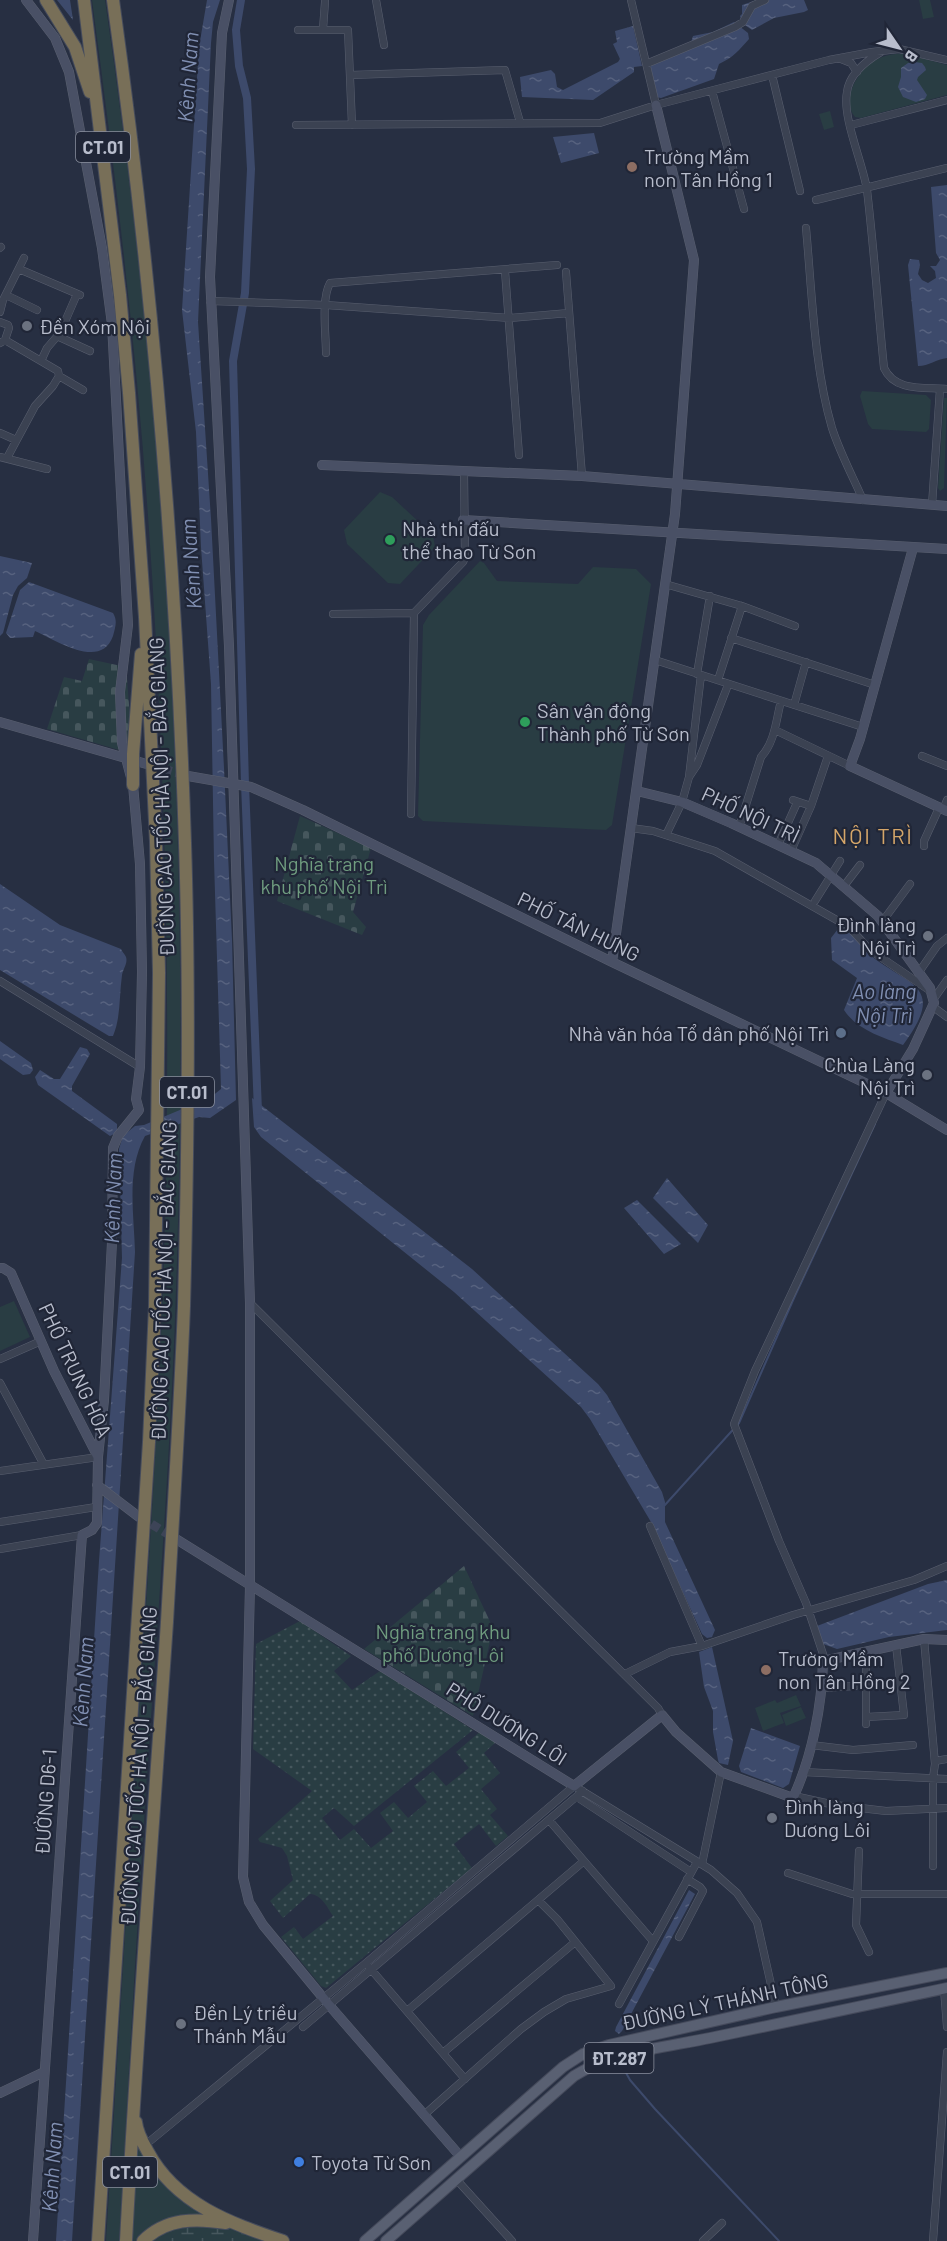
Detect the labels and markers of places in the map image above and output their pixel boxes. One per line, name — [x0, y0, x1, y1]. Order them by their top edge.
place label: Trường Mầm non Tân Hồng 1 — [644, 144, 773, 191]
marker: Trường Mầm non Tân Hồng 1 — [625, 160, 639, 174]
place label: Đền Xóm Nội — [39, 314, 150, 338]
marker: Đền Xóm Nội — [20, 319, 34, 333]
place label: Nhà thi đấu thể thao Từ Sơn — [402, 516, 536, 563]
marker: Nhà thi đấu thể thao Từ Sơn — [383, 533, 397, 547]
place label: Sân vận động Thành phố Từ Sơn — [537, 698, 690, 745]
marker: Sân vận động Thành phố Từ Sơn — [518, 715, 532, 729]
place label: Đình làng Nội Trì — [836, 912, 916, 959]
marker: Đình làng Nội Trì — [921, 929, 935, 943]
place label: Nhà văn hóa Tổ dân phố Nội Trì — [569, 1021, 829, 1045]
marker: Nhà văn hóa Tổ dân phố Nội Trì — [834, 1026, 848, 1040]
place label: Chùa Làng Nội Trì — [824, 1052, 915, 1099]
marker: Chùa Làng Nội Trì — [920, 1068, 934, 1082]
place label: Trường Mầm non Tân Hồng 2 — [778, 1646, 910, 1693]
marker: Trường Mầm non Tân Hồng 2 — [759, 1663, 773, 1677]
place label: Đình làng Dương Lôi — [784, 1794, 870, 1841]
marker: Đình làng Dương Lôi — [765, 1811, 779, 1825]
place label: Đền Lý triều Thánh Mẫu — [193, 2000, 297, 2047]
marker: Đền Lý triều Thánh Mẫu — [174, 2017, 188, 2031]
place label: Toyota Từ Sơn — [311, 2150, 431, 2174]
marker: Toyota Từ Sơn — [292, 2155, 306, 2169]

